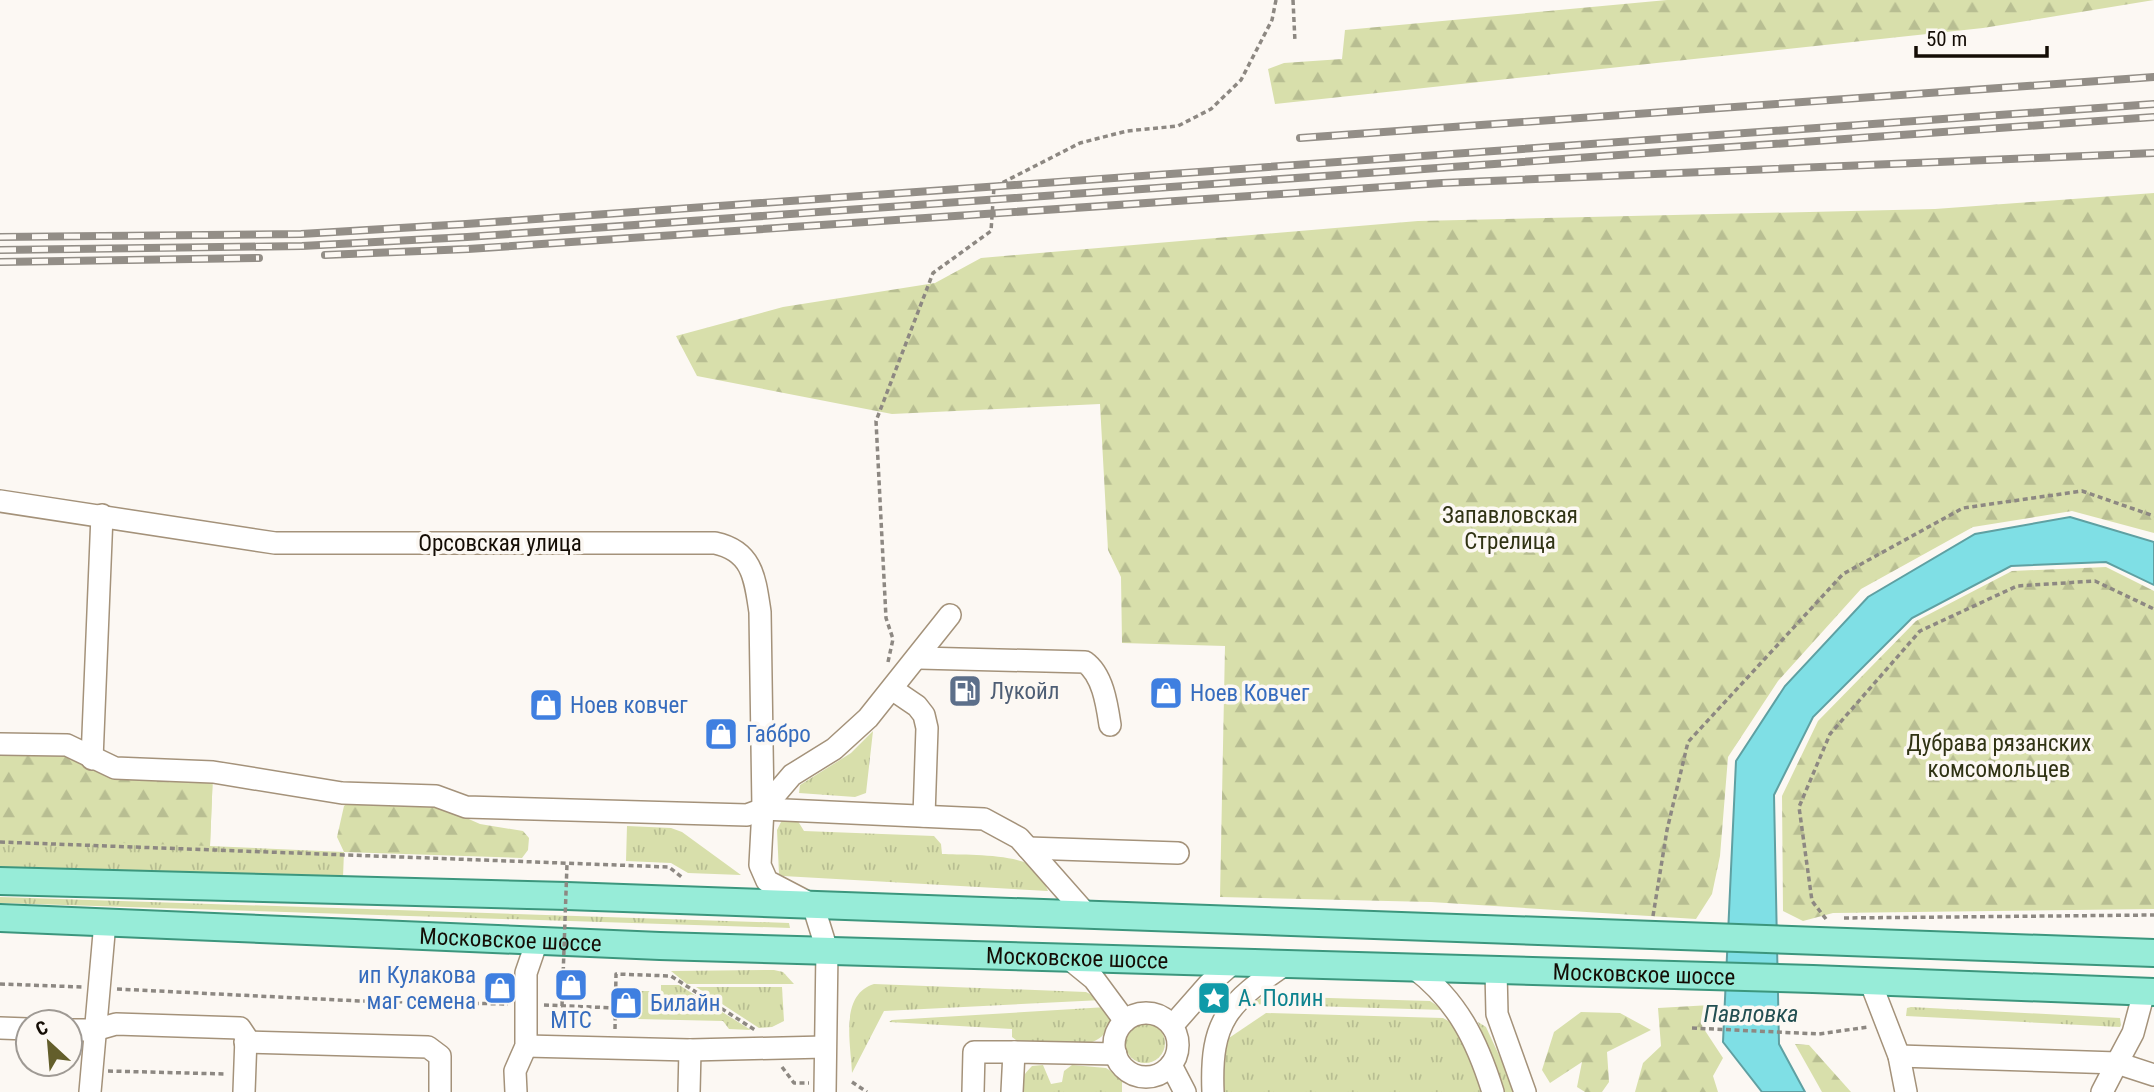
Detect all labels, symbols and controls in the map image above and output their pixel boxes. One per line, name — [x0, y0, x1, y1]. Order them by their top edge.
scale bar — [1916, 14, 2047, 58]
text: 50 m — [1926, 27, 1967, 51]
park label: Запавловская Стрелица — [1442, 502, 1578, 555]
street label: Орсовская улица — [418, 530, 582, 557]
fuel station icon: Лукойл — [946, 672, 984, 710]
shop icon: Ноев Ковчег — [1147, 674, 1185, 712]
place label: Лукойл — [990, 678, 1060, 705]
place label: Ноев Ковчег — [1190, 680, 1310, 707]
shop icon: Ноев ковчег — [527, 686, 565, 724]
place label: Ноев ковчег — [570, 692, 688, 719]
shop icon: Габбро — [702, 715, 740, 753]
place label: Габбро — [746, 721, 811, 748]
park label: Дубрава рязанских комсомольцев — [1907, 730, 2091, 783]
street label: Московское шоссе — [419, 922, 602, 957]
street label: Московское шоссе — [986, 942, 1169, 974]
street label: Московское шоссе — [1552, 958, 1736, 990]
place label: ип Кулакова маг семена — [358, 962, 476, 1015]
shop icon: МТС — [552, 966, 590, 1004]
shop icon: ип Кулакова маг семена — [481, 969, 519, 1007]
place icon: А. Полин — [1195, 979, 1233, 1017]
shop icon: Билайн — [607, 984, 645, 1022]
place label: А. Полин — [1238, 985, 1323, 1012]
place label: Билайн — [650, 990, 721, 1017]
water label: Павловка — [1704, 1000, 1798, 1028]
place label: МТС — [550, 1007, 592, 1034]
north arrow — [14, 1008, 84, 1078]
text: С — [32, 1015, 52, 1041]

